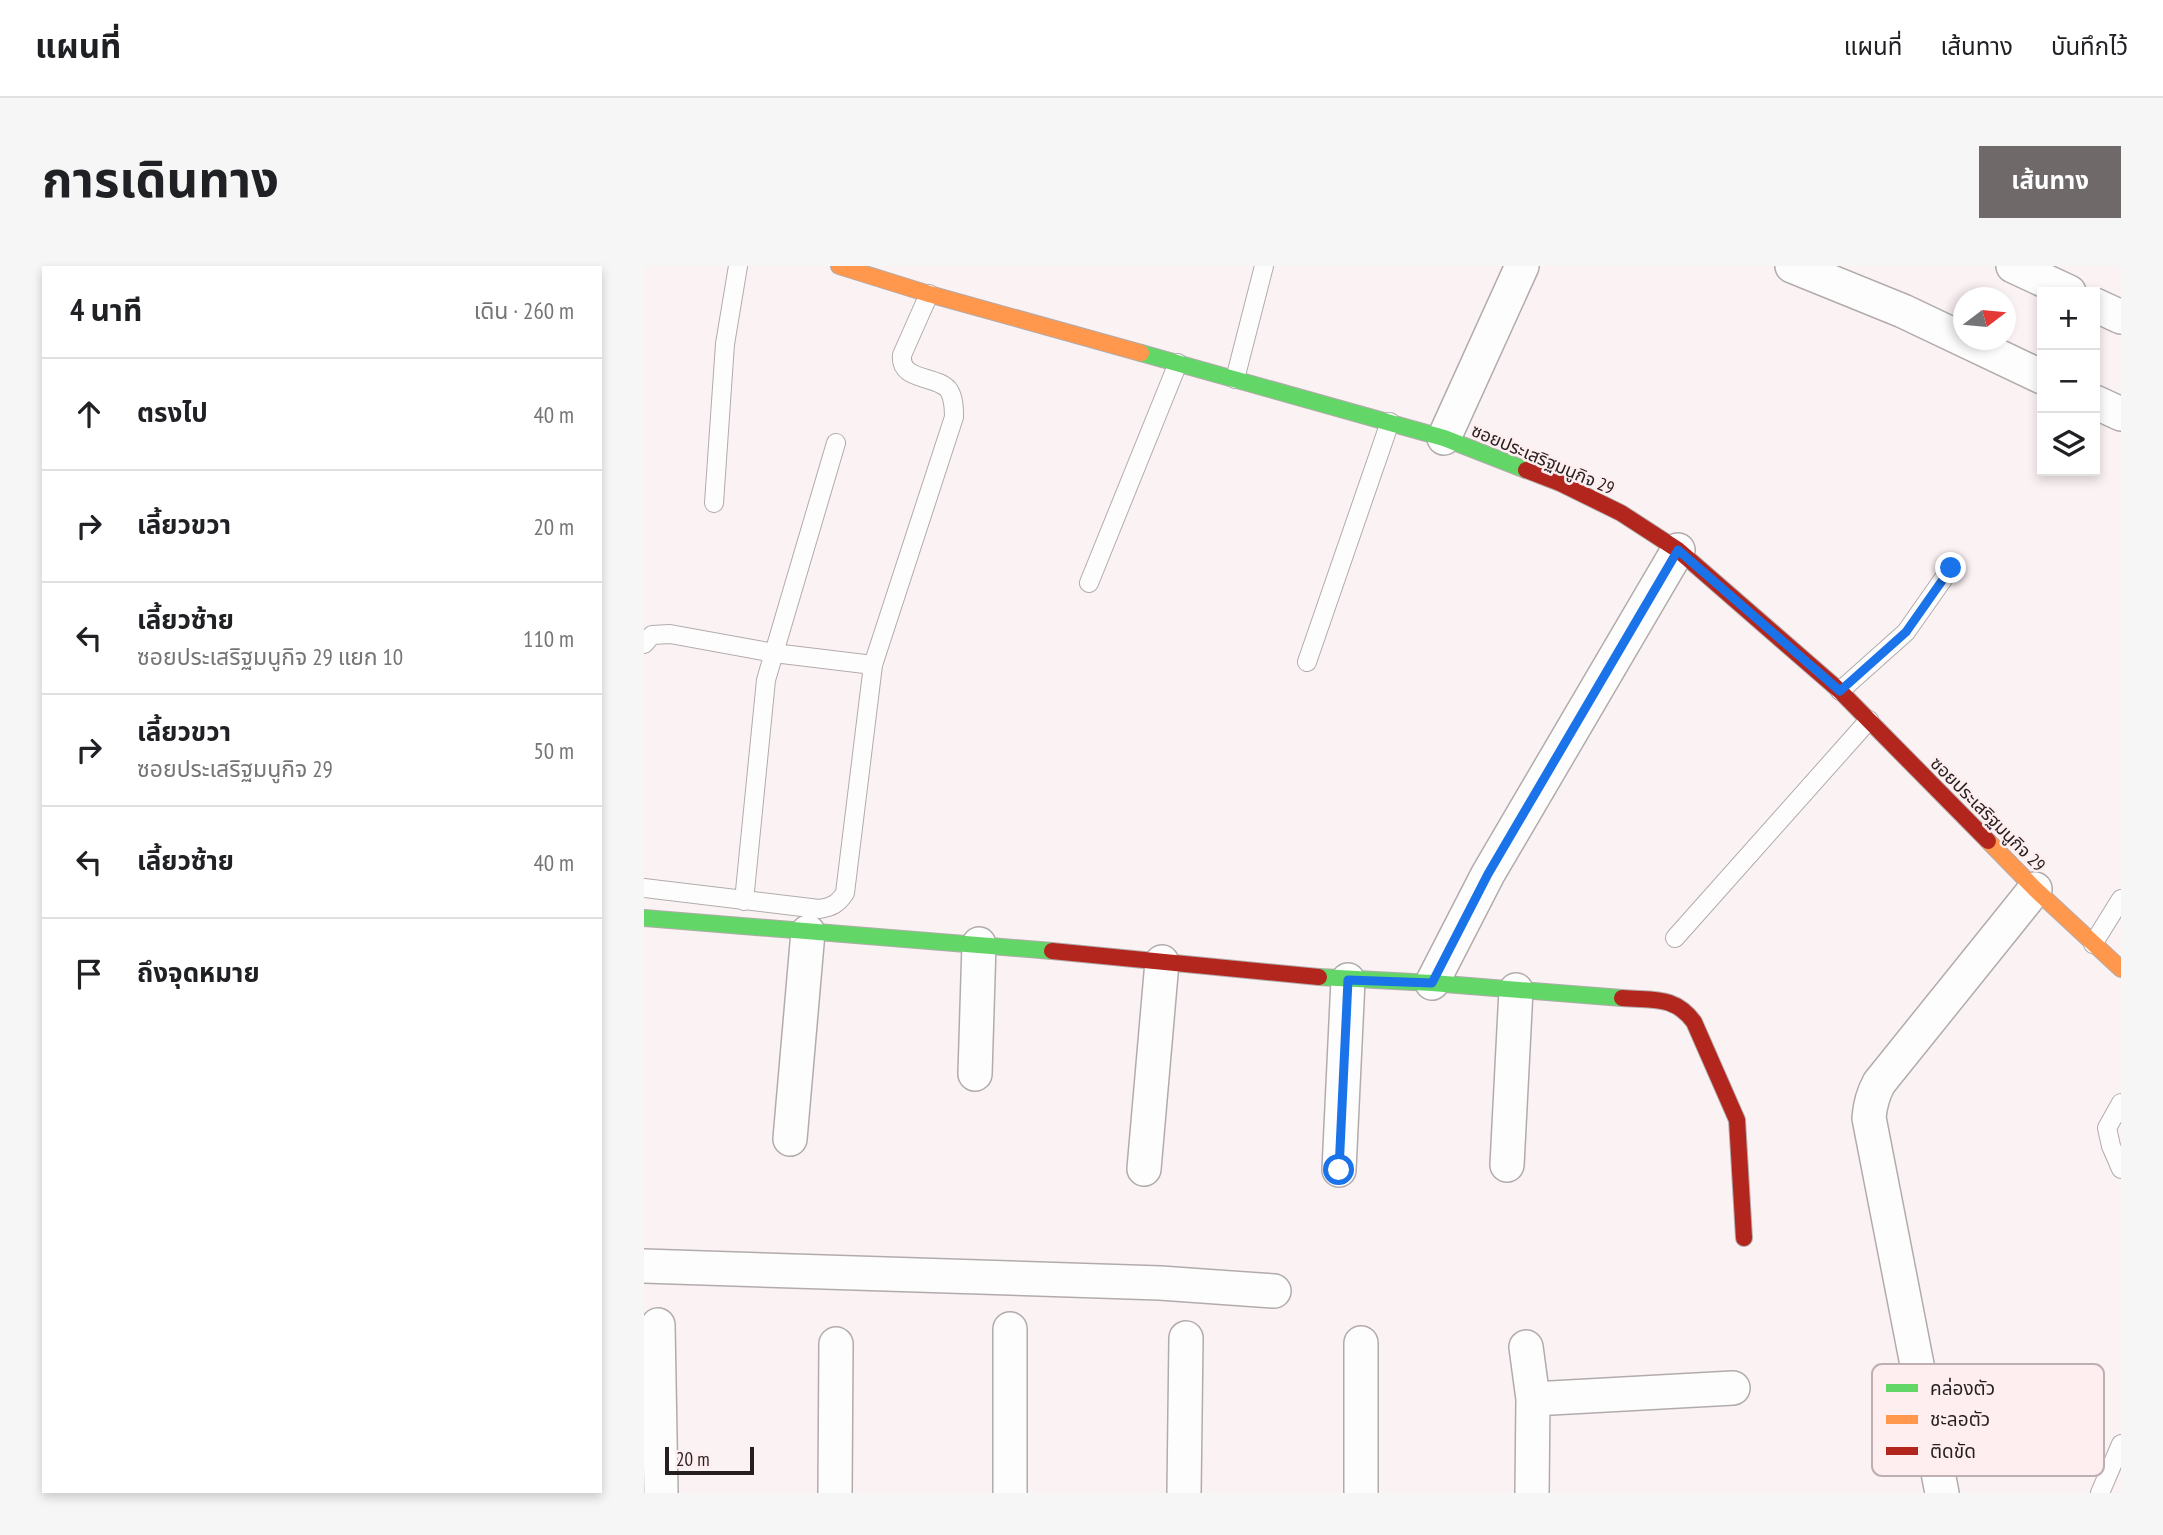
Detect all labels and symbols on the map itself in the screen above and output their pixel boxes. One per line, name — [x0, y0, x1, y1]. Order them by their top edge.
north arrow — [1953, 287, 2016, 350]
street label: ซอยประเสริฐมนูกิจ 29 — [1468, 418, 1618, 500]
route end — [1935, 552, 1966, 583]
street label: ซอยประเสริฐมนูกิจ 29 — [1925, 752, 2050, 877]
route start — [1323, 1154, 1354, 1185]
legend — [1872, 1364, 2104, 1476]
text: คล่องตัว — [1930, 1376, 1995, 1400]
text: ชะลอตัว — [1930, 1407, 1990, 1431]
text: ติดขัด — [1930, 1439, 1976, 1463]
scale bar — [665, 1444, 754, 1476]

